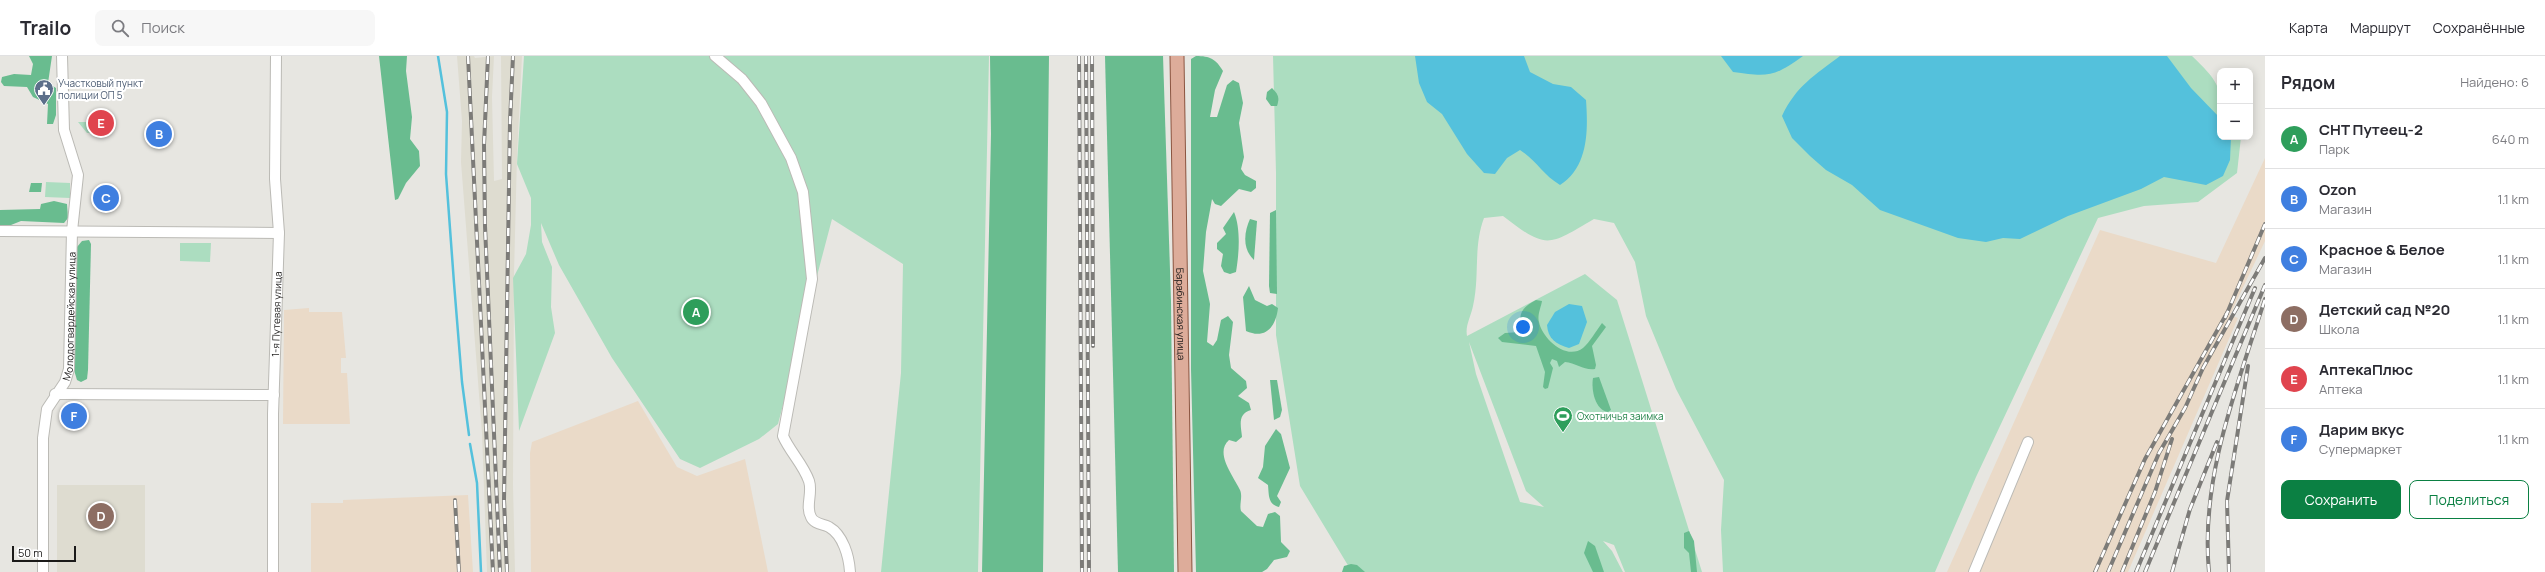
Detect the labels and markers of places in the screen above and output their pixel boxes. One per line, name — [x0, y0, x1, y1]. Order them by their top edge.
place label: Участковый пункт полиции ОП 5 — [58, 76, 143, 102]
public building icon: Участковый пункт полиции ОП 5 — [33, 78, 55, 106]
pin: E — [88, 108, 114, 138]
pin: B — [146, 119, 172, 149]
pin: C — [93, 183, 119, 213]
pin: A — [683, 297, 709, 327]
pin: F — [61, 401, 87, 431]
sports icon: Охотничья заимка — [1552, 405, 1574, 433]
place label: Охотничья заимка — [1577, 409, 1664, 423]
pin: D — [88, 501, 114, 531]

